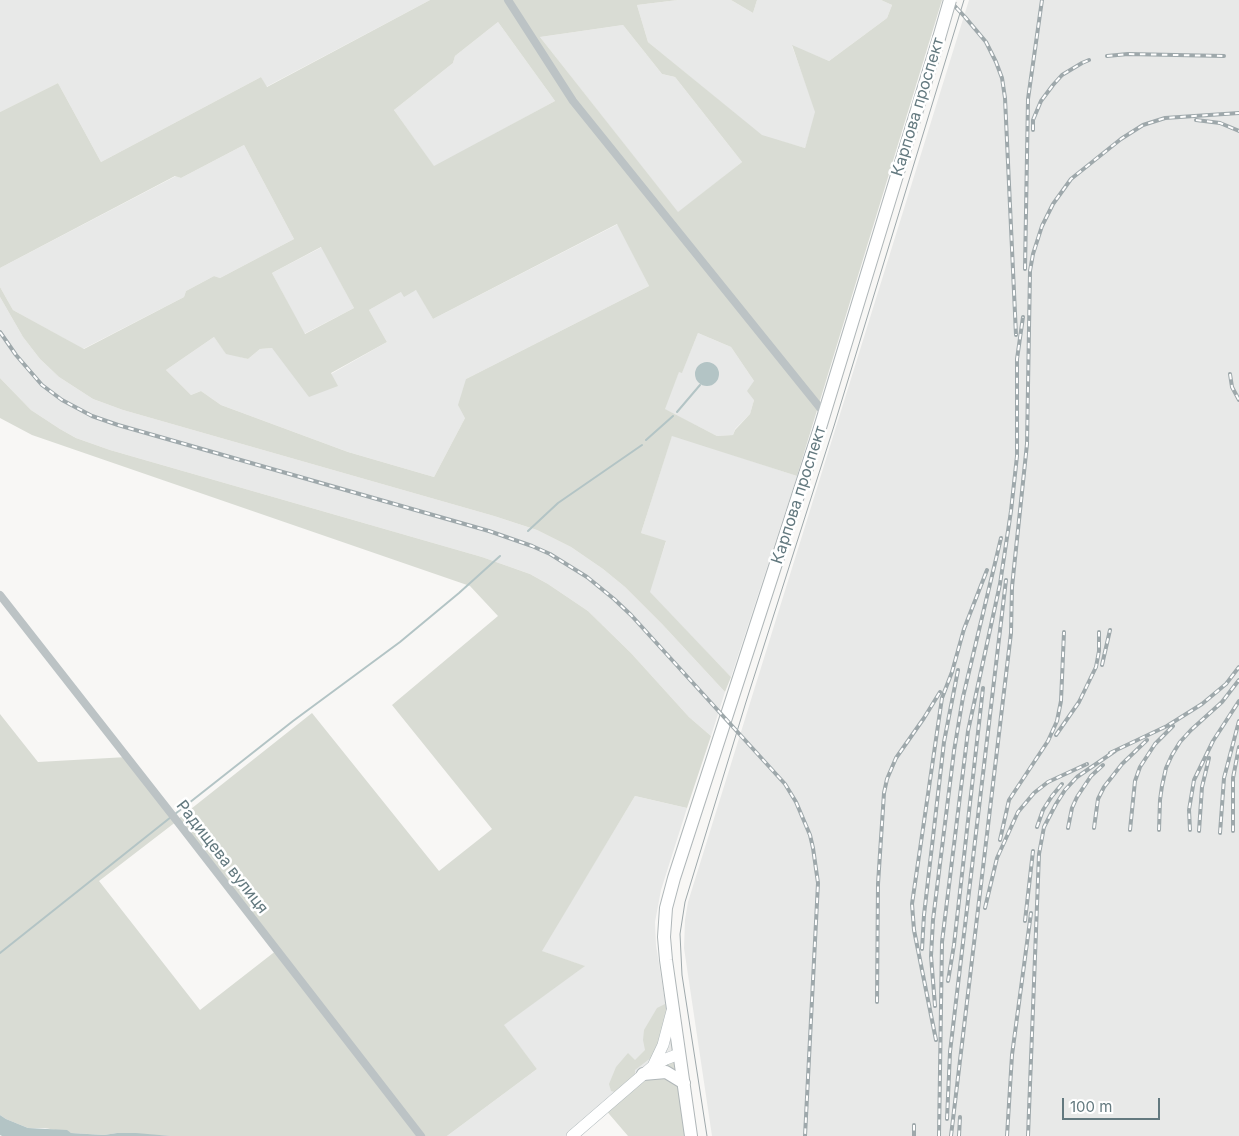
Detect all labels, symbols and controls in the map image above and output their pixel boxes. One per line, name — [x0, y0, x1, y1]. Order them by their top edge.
street label: Карпова проспект — [888, 35, 948, 179]
street label: Карпова проспект — [768, 424, 830, 566]
street label: Радищева вулиця — [172, 797, 272, 917]
scale bar — [1064, 1088, 1162, 1120]
text: 100 m — [1070, 1097, 1112, 1116]

